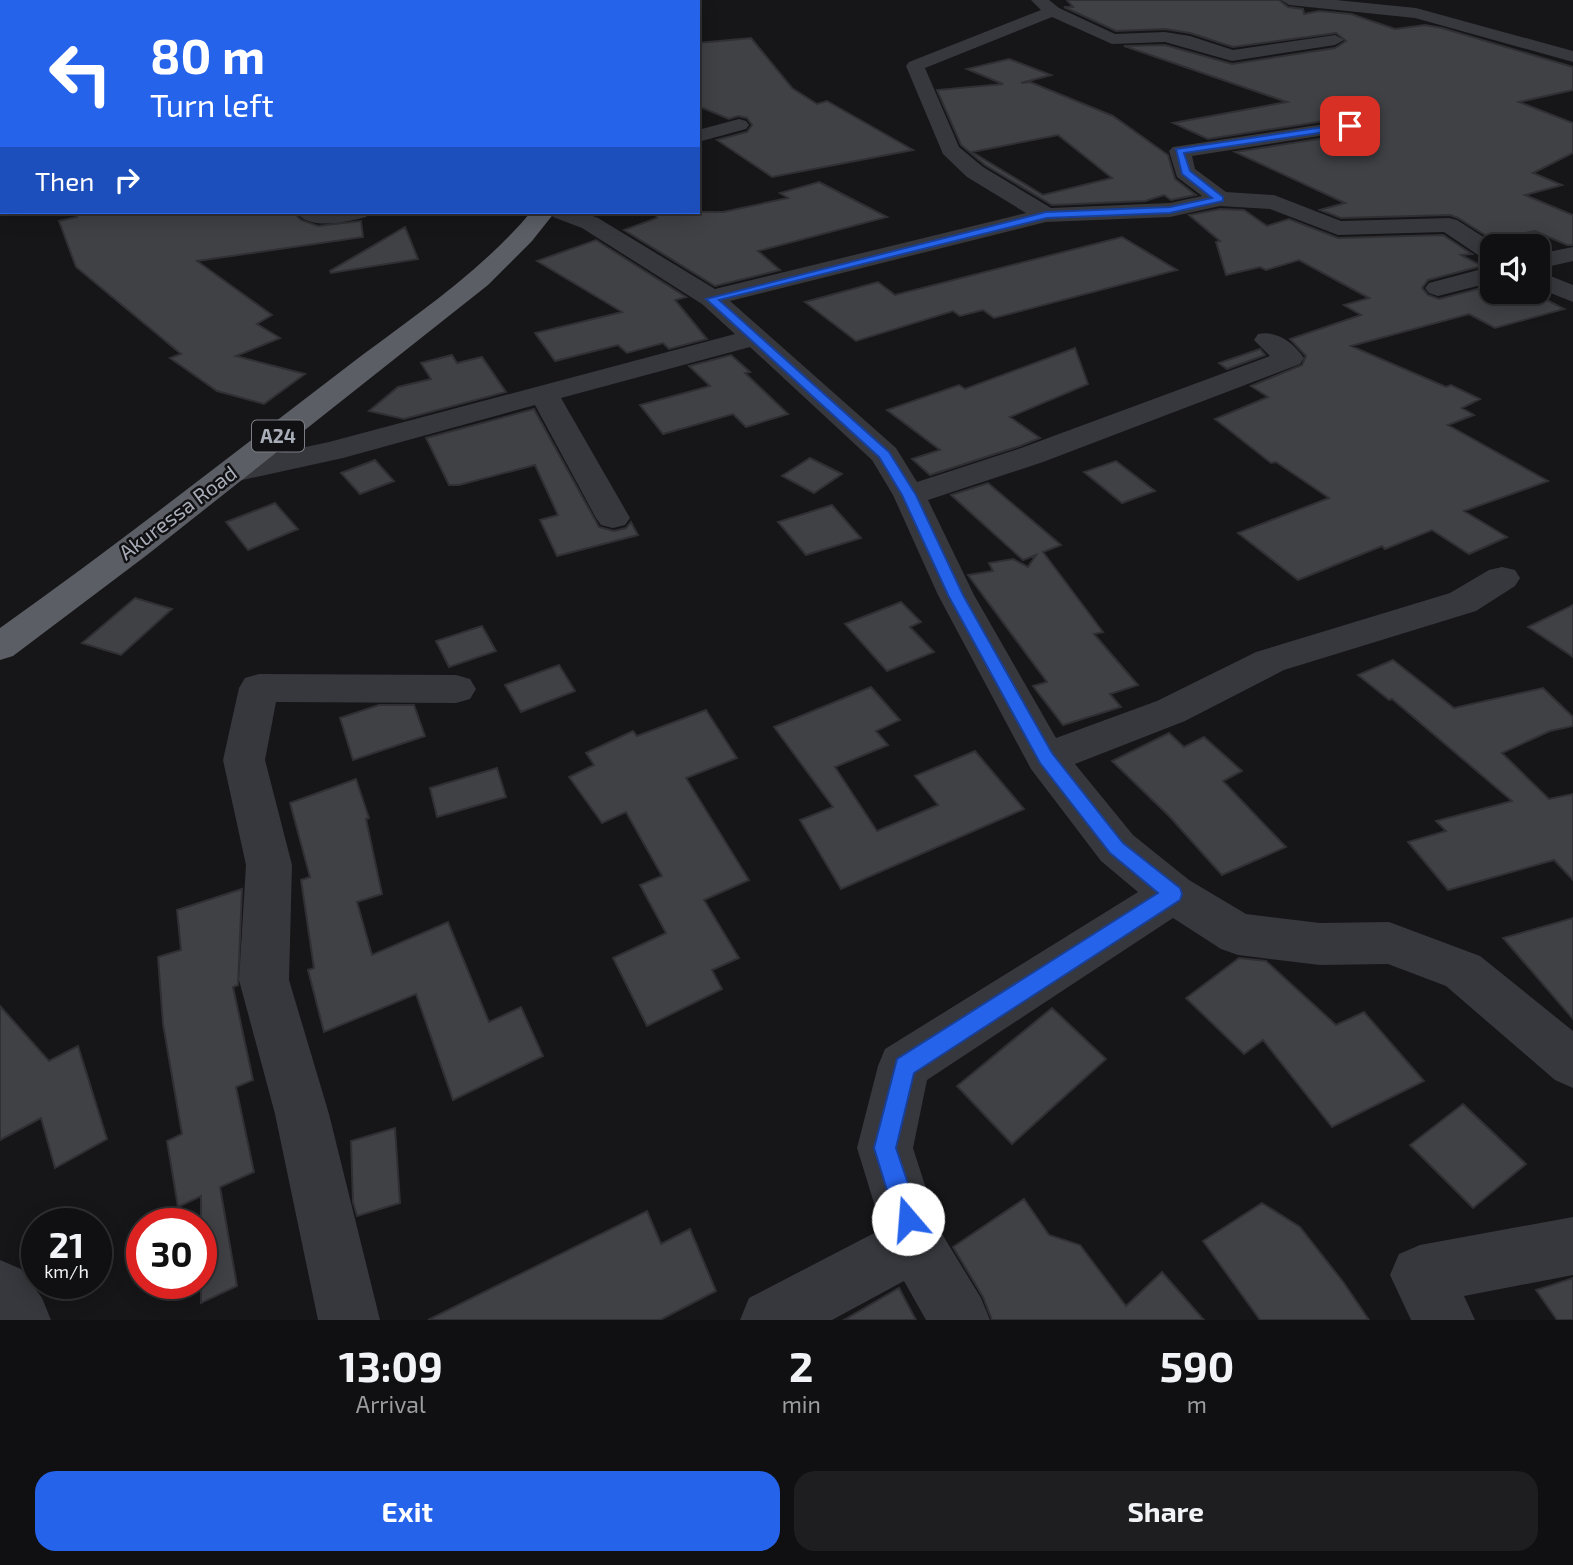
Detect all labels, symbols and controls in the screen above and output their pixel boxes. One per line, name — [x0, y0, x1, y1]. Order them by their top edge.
text: 80 m — [150, 25, 265, 84]
icon: left — [35, 28, 126, 119]
text: Turn left — [150, 85, 274, 123]
pin — [1320, 96, 1380, 156]
icon: arrive — [1331, 107, 1369, 145]
icon: right — [108, 161, 146, 199]
text: Then — [35, 165, 94, 196]
map controls — [1480, 234, 1550, 304]
button: sound — [1480, 234, 1550, 304]
road number: A24 — [252, 420, 304, 452]
street label: Akuressa Road — [113, 459, 241, 564]
position arrow — [871, 1182, 945, 1256]
speed limit sign: 30 — [126, 1208, 217, 1299]
text: 21 — [49, 1223, 84, 1265]
text: km/h — [44, 1260, 89, 1282]
text: 13:09 — [339, 1340, 443, 1390]
text: 2 — [789, 1340, 813, 1390]
text: 590 — [1160, 1340, 1234, 1390]
text: Arrival — [356, 1390, 426, 1418]
text: min — [782, 1390, 821, 1418]
text: m — [1187, 1390, 1207, 1418]
button: Exit — [35, 1471, 780, 1551]
button: Share — [794, 1471, 1538, 1551]

